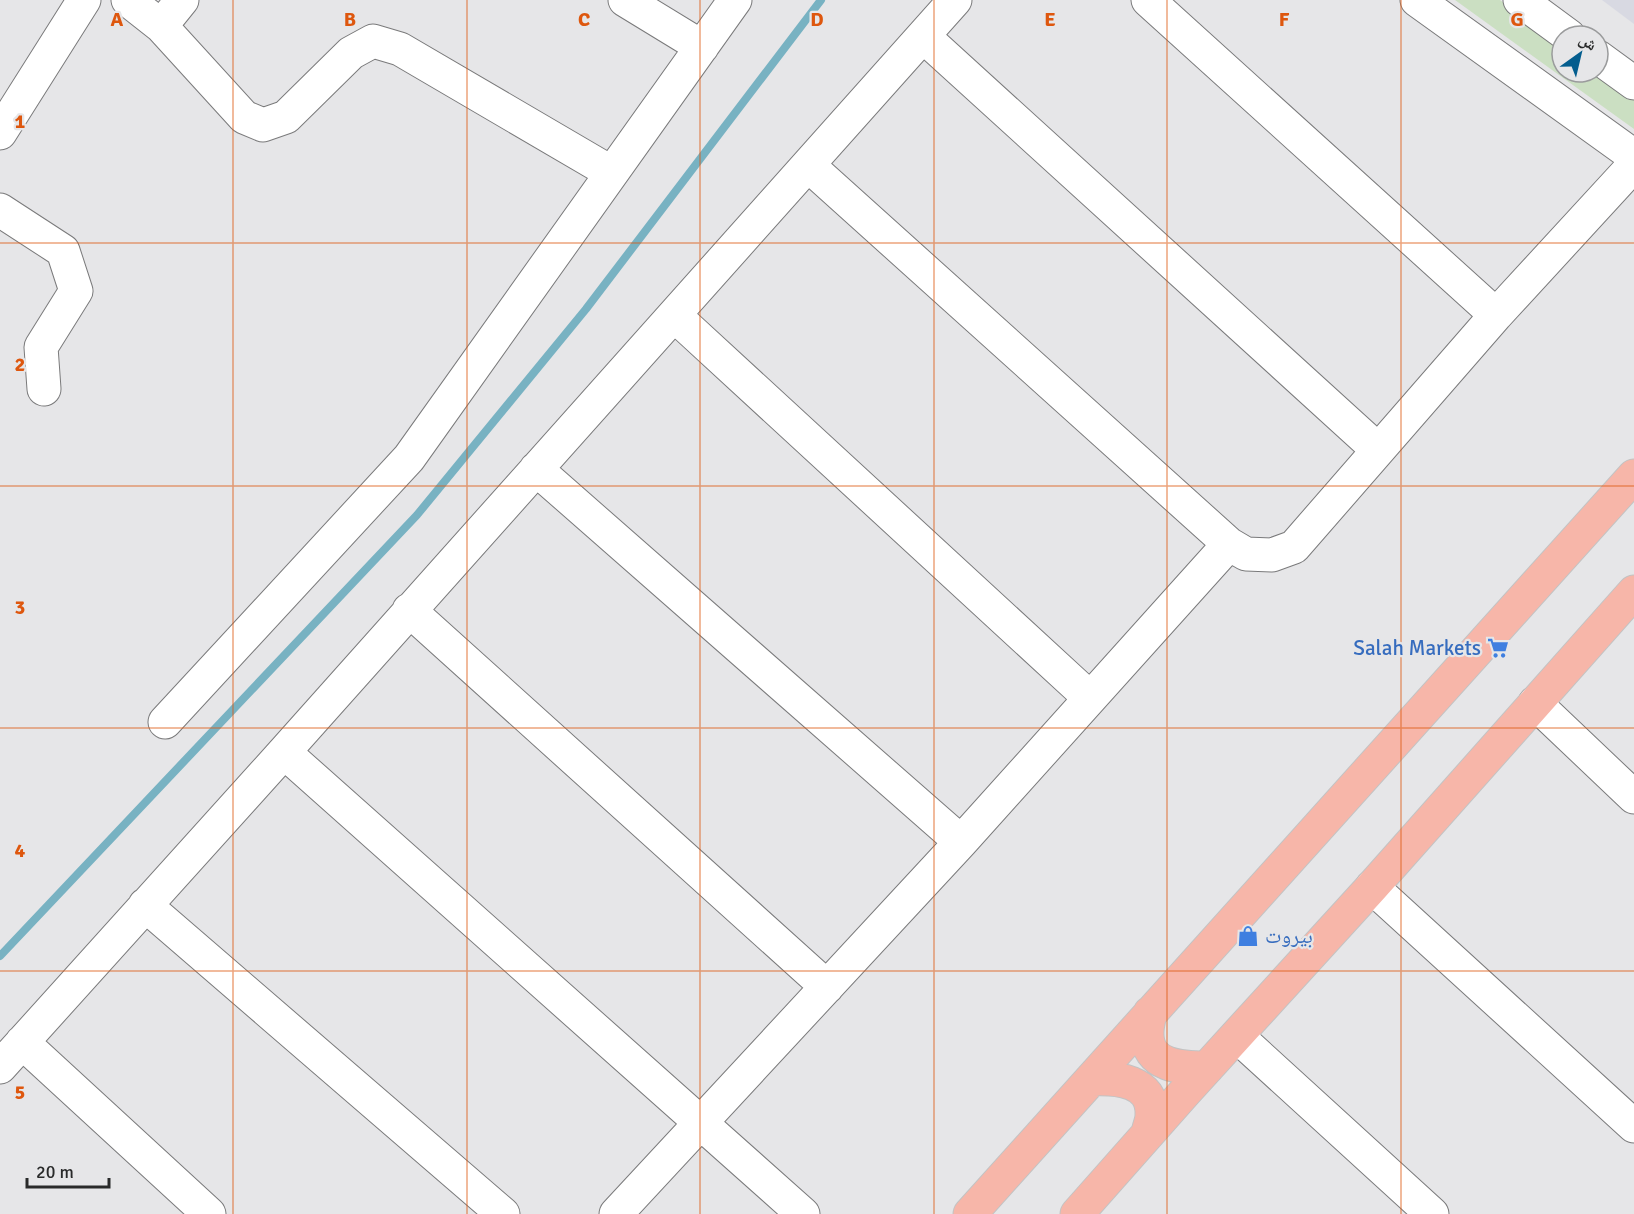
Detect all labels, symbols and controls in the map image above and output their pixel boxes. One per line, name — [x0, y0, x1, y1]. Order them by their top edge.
text: A — [111, 7, 124, 32]
text: B — [344, 7, 356, 32]
text: C — [578, 7, 590, 32]
text: D — [810, 7, 824, 32]
text: E — [1044, 7, 1056, 32]
text: F — [1279, 7, 1290, 32]
text: G — [1510, 7, 1524, 32]
north arrow — [1550, 24, 1610, 84]
text: ش — [1575, 29, 1600, 55]
text: 1 — [15, 109, 26, 134]
text: 2 — [15, 352, 25, 377]
text: 3 — [15, 595, 25, 620]
place label: Salah Markets — [1353, 635, 1481, 661]
supermarket icon: Salah Markets — [1486, 636, 1510, 660]
text: 4 — [15, 838, 26, 863]
place label: بيروت — [1265, 923, 1313, 949]
shop icon: بيروت — [1236, 924, 1260, 948]
text: 5 — [15, 1080, 25, 1105]
scale bar — [27, 1151, 110, 1189]
text: 20 m — [36, 1161, 74, 1183]

